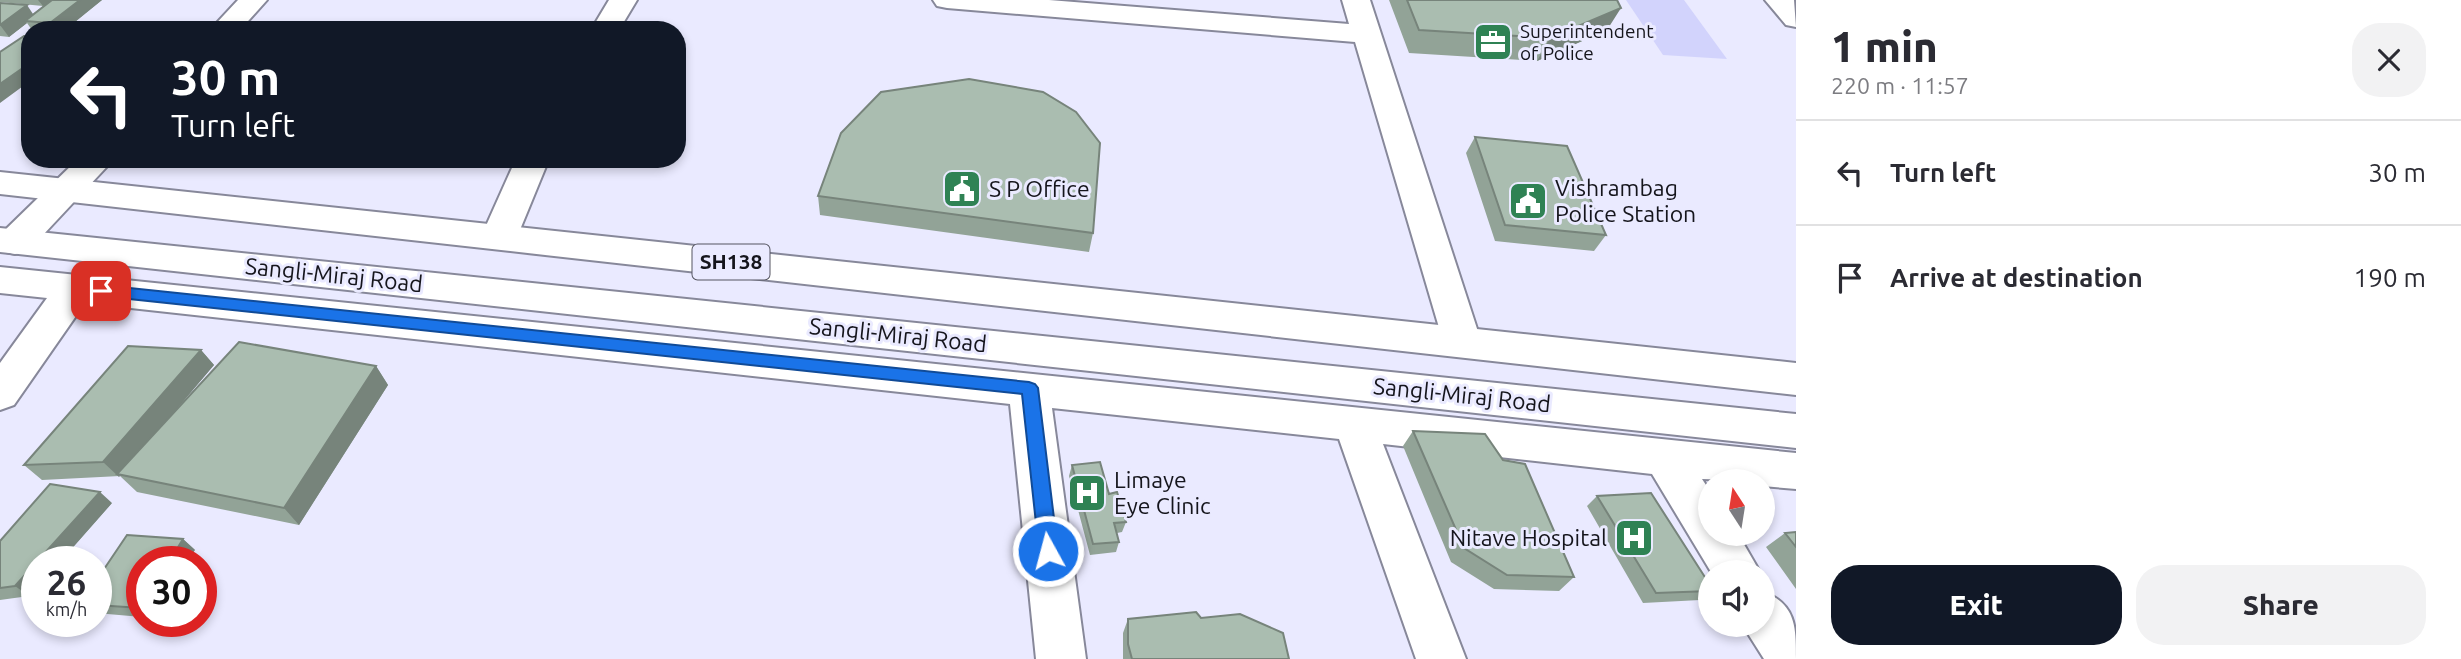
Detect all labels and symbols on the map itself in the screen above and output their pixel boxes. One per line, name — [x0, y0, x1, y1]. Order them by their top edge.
place label: Superintendent of Police — [1520, 20, 1654, 64]
office icon: Superintendent of Police — [1472, 21, 1514, 63]
public building icon: S P Office — [941, 168, 983, 210]
place label: Vishrambag Police Station — [1555, 175, 1696, 226]
place label: S P Office — [989, 176, 1090, 201]
public building icon: Vishrambag Police Station — [1507, 180, 1549, 222]
road number: SH138 — [692, 244, 770, 280]
street label: Sangli-Miraj Road — [244, 253, 424, 296]
pin — [71, 261, 131, 321]
street label: Sangli-Miraj Road — [808, 313, 988, 356]
street label: Sangli-Miraj Road — [1372, 373, 1552, 416]
place label: Limaye Eye Clinic — [1114, 467, 1211, 518]
north arrow — [1698, 469, 1774, 546]
hospital icon: Limaye Eye Clinic — [1066, 472, 1108, 514]
position arrow — [1011, 514, 1085, 588]
hospital icon: Nitave Hospital — [1613, 517, 1655, 559]
place label: Nitave Hospital — [1450, 525, 1607, 550]
speed limit sign: 30 — [126, 546, 217, 637]

